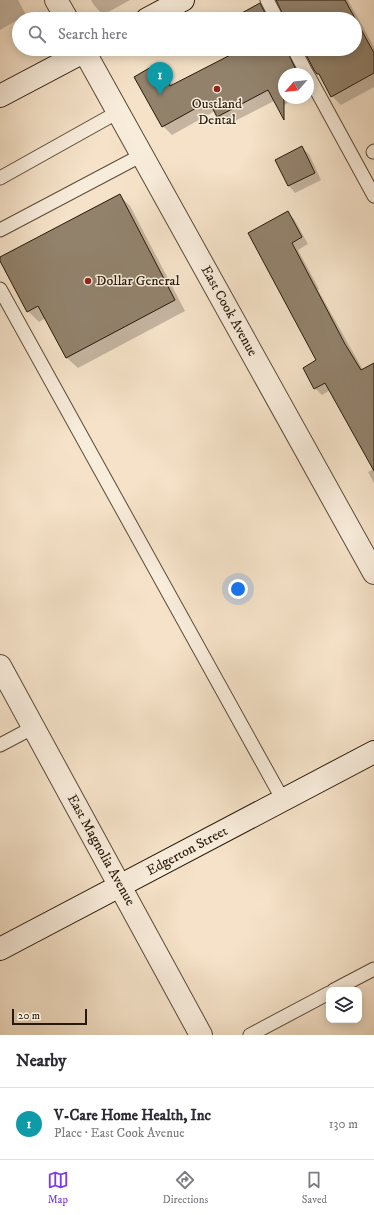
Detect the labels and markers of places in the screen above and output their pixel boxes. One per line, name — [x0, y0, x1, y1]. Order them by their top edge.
pin: 1 — [147, 62, 173, 95]
marker: Oustland Dental — [212, 84, 222, 94]
place label: Oustland Dental — [192, 95, 242, 129]
place label: Dollar General — [96, 272, 181, 290]
marker: Dollar General — [83, 276, 93, 286]

